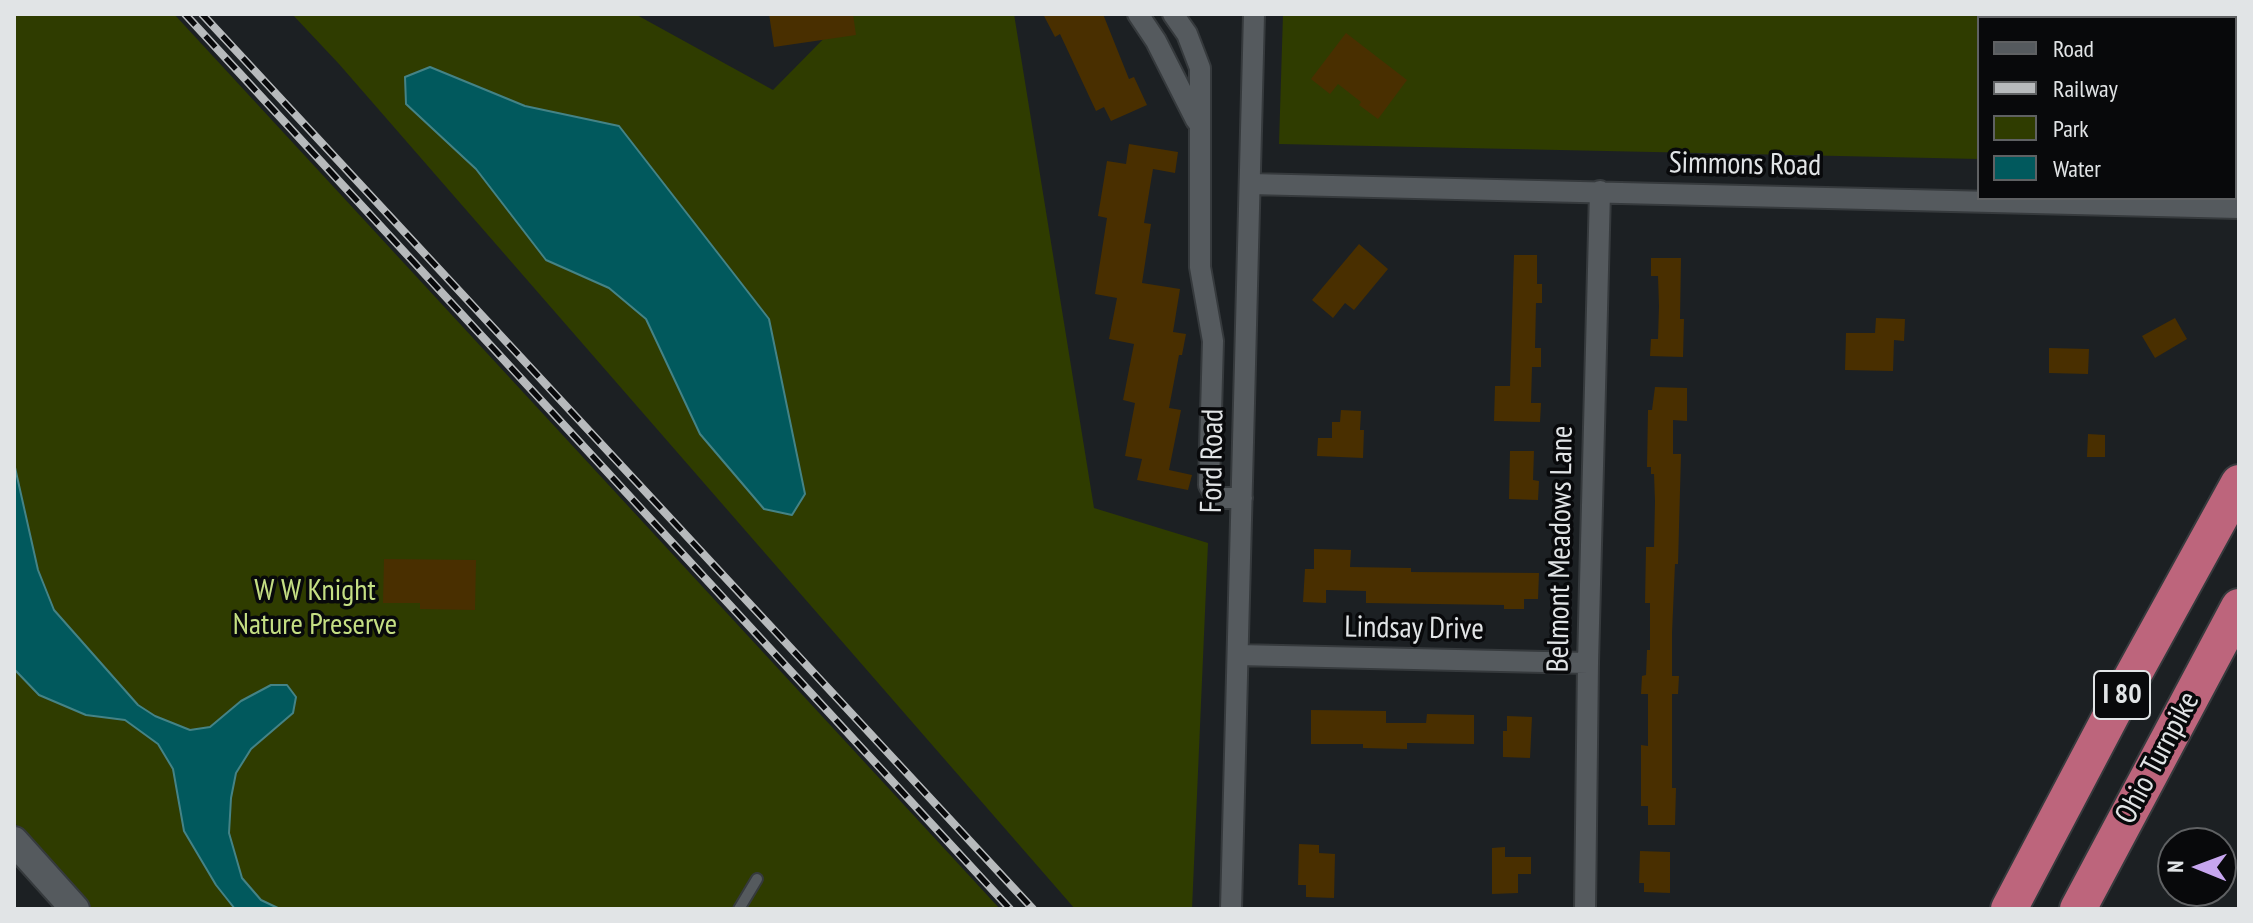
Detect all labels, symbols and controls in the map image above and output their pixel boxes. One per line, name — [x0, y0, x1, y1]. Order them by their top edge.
legend — [1977, 16, 2237, 200]
text: Road — [2053, 33, 2094, 64]
text: Railway — [2053, 73, 2118, 104]
text: Park — [2053, 113, 2089, 144]
street label: Simmons Road — [1669, 146, 1821, 184]
text: Water — [2053, 153, 2101, 184]
street label: Ford Road — [1194, 409, 1232, 513]
street label: Belmont Meadows Lane — [1541, 425, 1581, 673]
park label: W W Knight Nature Preserve — [233, 573, 397, 644]
street label: Lindsay Drive — [1344, 610, 1484, 648]
road number: I 80 — [2094, 671, 2150, 719]
street label: Ohio Turnpike — [2108, 686, 2208, 830]
north arrow — [2157, 827, 2237, 907]
text: N — [2161, 860, 2189, 873]

